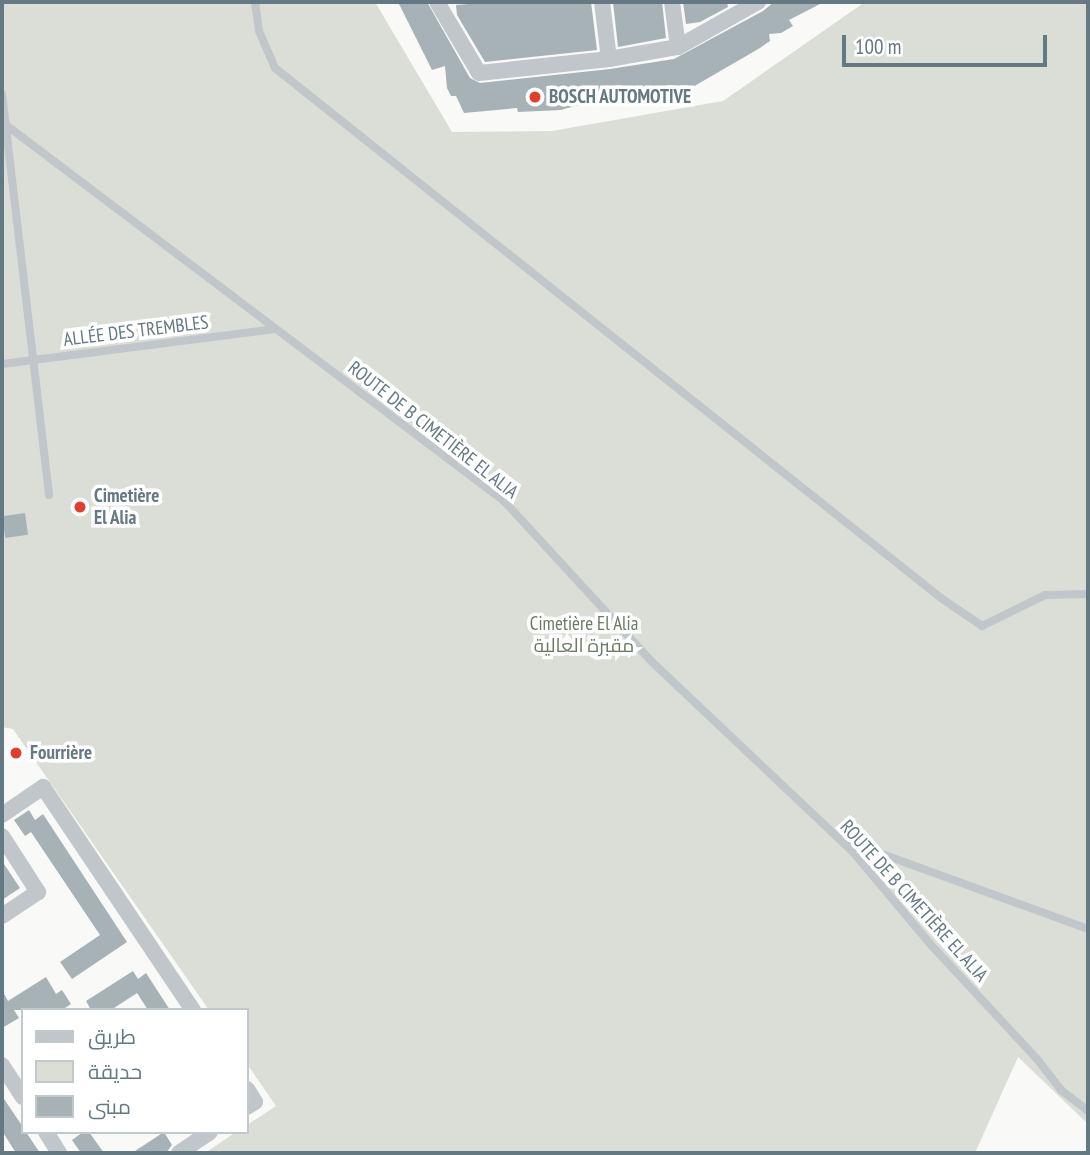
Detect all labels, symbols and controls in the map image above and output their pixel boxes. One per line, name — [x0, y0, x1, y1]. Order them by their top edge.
scale bar — [845, 21, 1050, 65]
text: 100 m — [855, 33, 901, 60]
place label: BOSCH AUTOMOTIVE — [549, 86, 692, 108]
marker: BOSCH AUTOMOTIVE — [527, 89, 543, 105]
street label: ALLÉE DES TREMBLES — [62, 311, 210, 351]
street label: ROUTE DE B CIMETIÈRE EL ALIA — [343, 356, 523, 504]
place label: Cimetière El Alia — [94, 485, 159, 529]
marker: Cimetière El Alia — [72, 499, 88, 515]
park label: Cimetière El Alia مقبرة العالية — [529, 613, 639, 657]
place label: Fourrière — [30, 742, 92, 764]
marker: Fourrière — [8, 745, 24, 761]
street label: ROUTE DE B CIMETIÈRE EL ALIA — [835, 815, 993, 987]
legend — [21, 1008, 248, 1134]
text: طريق — [88, 1023, 136, 1050]
text: حديقة — [88, 1058, 142, 1085]
text: مبنى — [88, 1093, 131, 1120]

